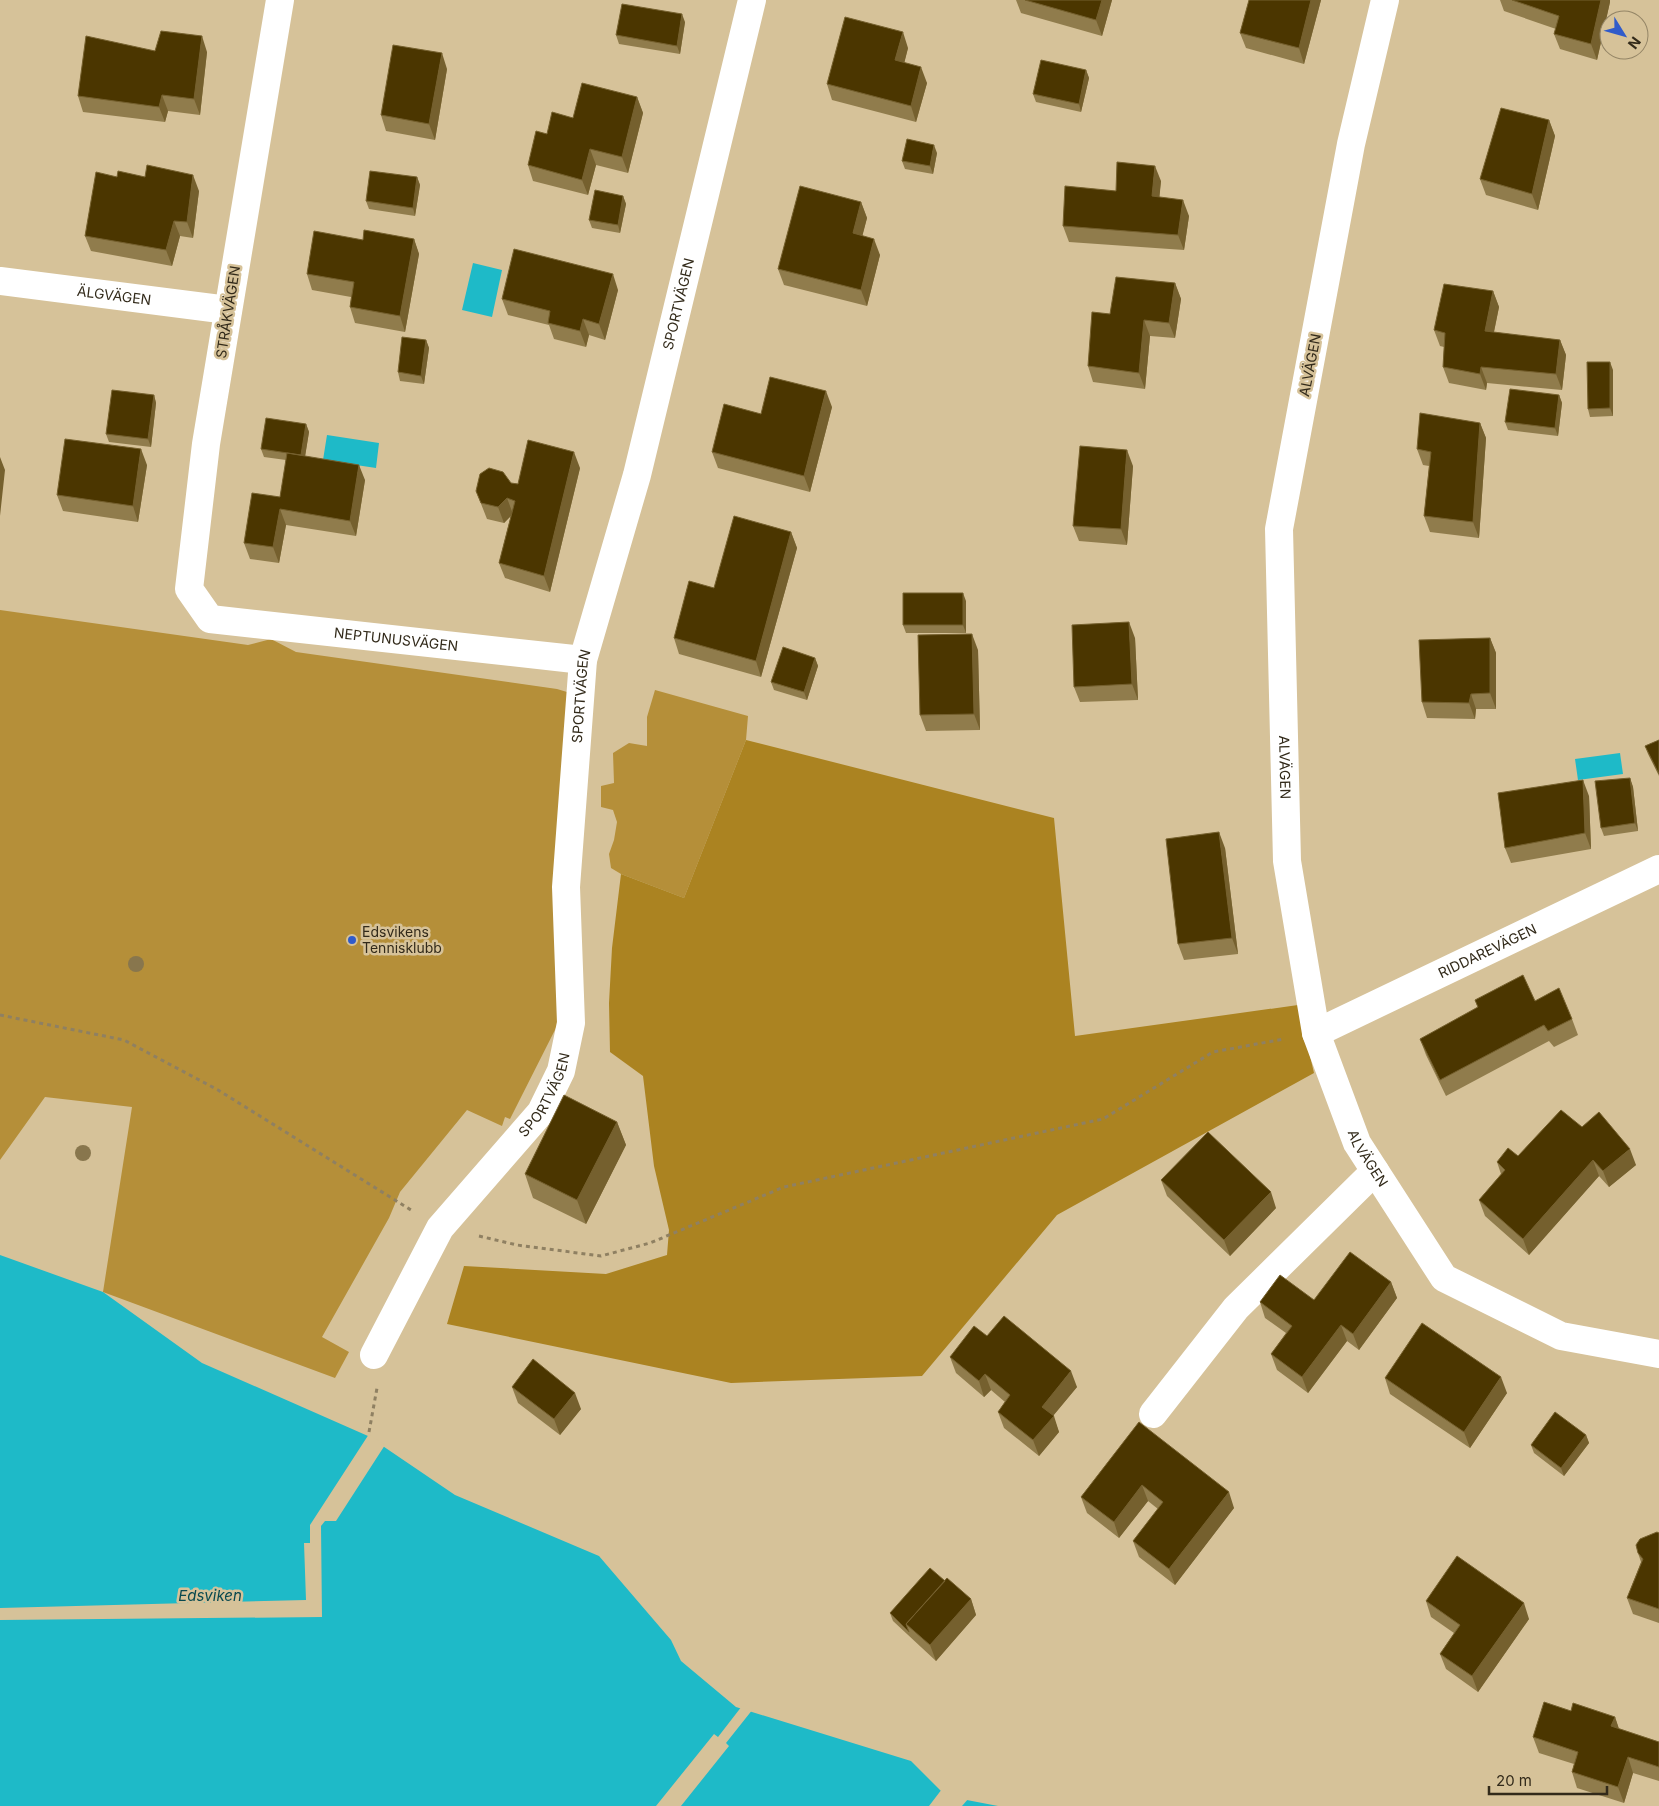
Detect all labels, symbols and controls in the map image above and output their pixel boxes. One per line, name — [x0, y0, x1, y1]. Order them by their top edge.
north arrow — [1599, 10, 1649, 60]
text: N — [1625, 34, 1645, 53]
street label: SPORTVÄGEN — [659, 256, 697, 352]
street label: STRÅKVÄGEN — [211, 264, 243, 359]
street label: ÄLGVÄGEN — [76, 282, 152, 308]
street label: ALVÄGEN — [1295, 332, 1324, 398]
street label: NEPTUNUSVÄGEN — [333, 624, 459, 654]
street label: SPORTVÄGEN — [568, 647, 594, 744]
street label: ALVÄGEN — [1276, 735, 1295, 799]
street label: RIDDAREVÄGEN — [1435, 920, 1539, 981]
place label: Edsvikens Tennisklubb — [362, 923, 442, 956]
marker: Edsvikens Tennisklubb — [346, 934, 358, 946]
street label: SPORTVÄGEN — [515, 1051, 573, 1140]
street label: ALVÄGEN — [1345, 1127, 1392, 1190]
water label: Edsviken — [178, 1586, 242, 1605]
scale bar — [1489, 1764, 1606, 1796]
text: 20 m — [1496, 1771, 1532, 1790]

